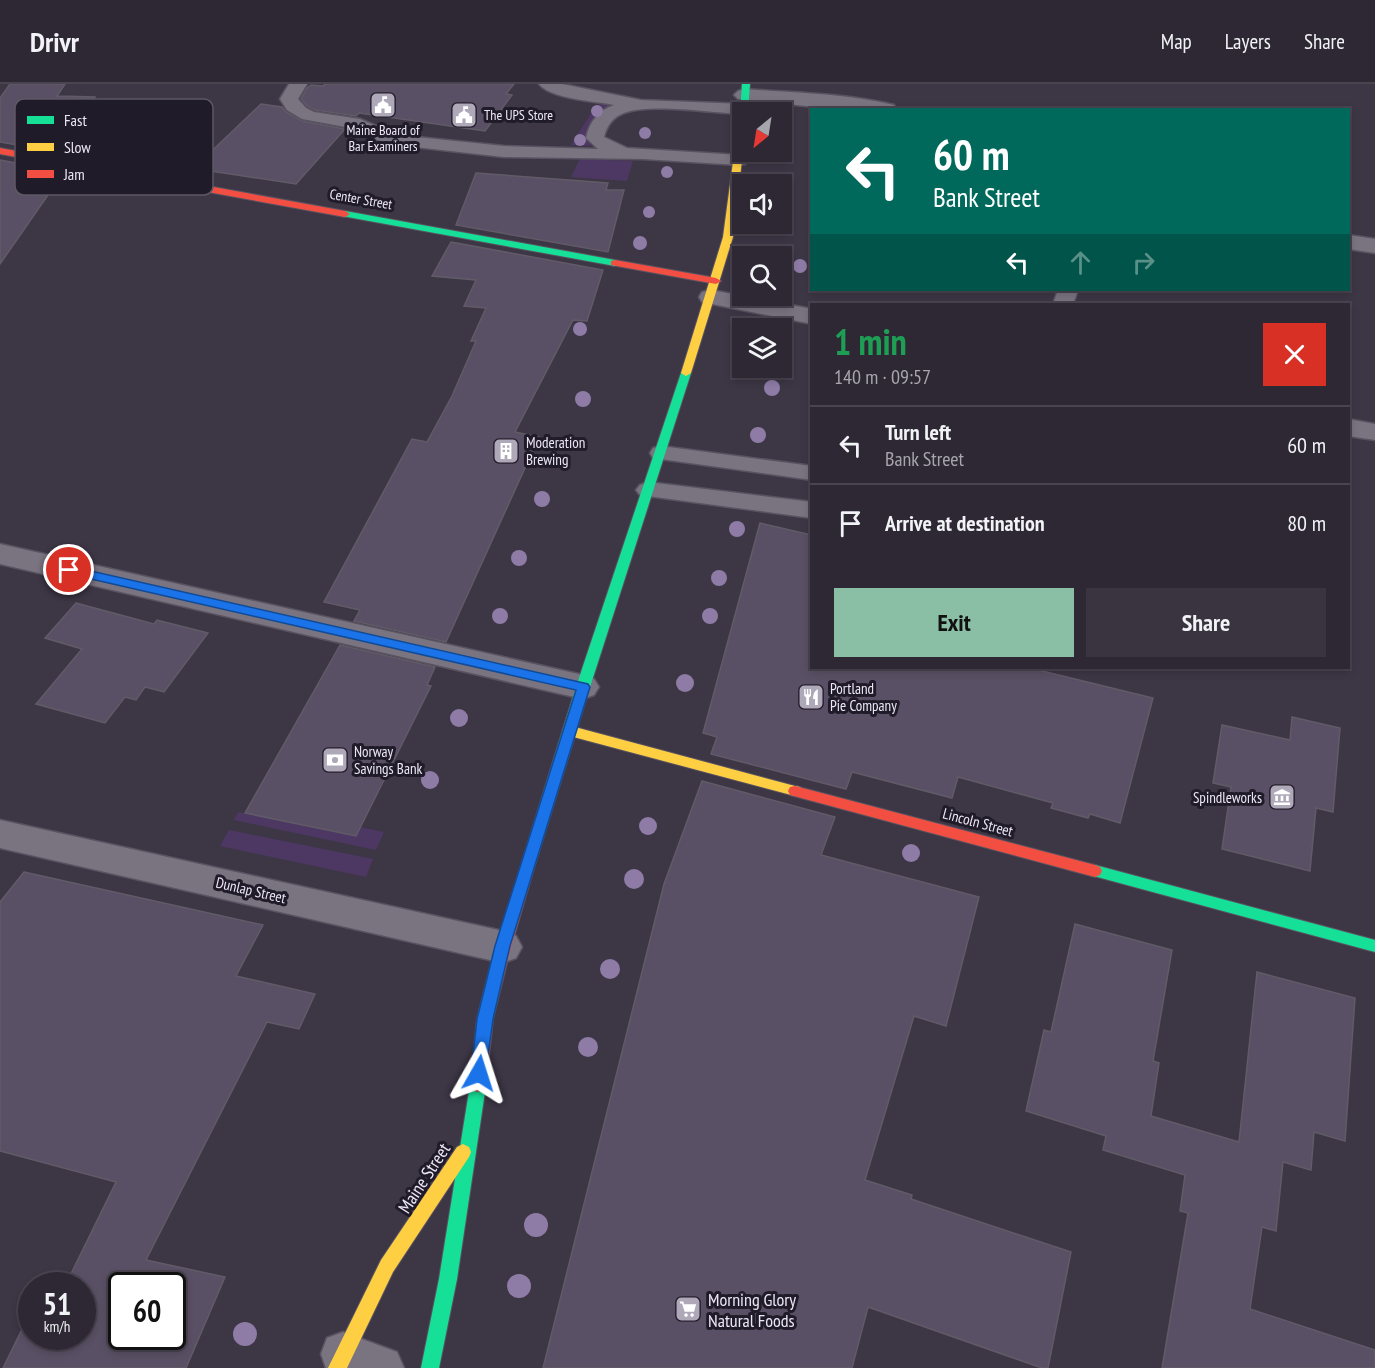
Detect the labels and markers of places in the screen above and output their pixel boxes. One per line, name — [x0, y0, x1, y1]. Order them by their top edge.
public building icon: Maine Board of Bar Examiners — [368, 90, 398, 120]
public building icon: The UPS Store — [449, 100, 479, 130]
place label: The UPS Store — [484, 106, 553, 124]
place label: Maine Board of Bar Examiners — [346, 121, 420, 155]
place label: Moderation Brewing — [526, 433, 585, 469]
building icon: Moderation Brewing — [491, 436, 521, 466]
pin — [43, 544, 94, 595]
place label: Portland Pie Company — [830, 679, 897, 715]
restaurant icon: Portland Pie Company — [796, 682, 826, 712]
place label: Norway Savings Bank — [354, 742, 422, 778]
bank icon: Norway Savings Bank — [320, 745, 350, 775]
museum icon: Spindleworks — [1267, 782, 1297, 812]
place label: Spindleworks — [1193, 788, 1262, 807]
place label: Morning Glory Natural Foods — [708, 1288, 796, 1332]
supermarket icon: Morning Glory Natural Foods — [673, 1294, 703, 1324]

